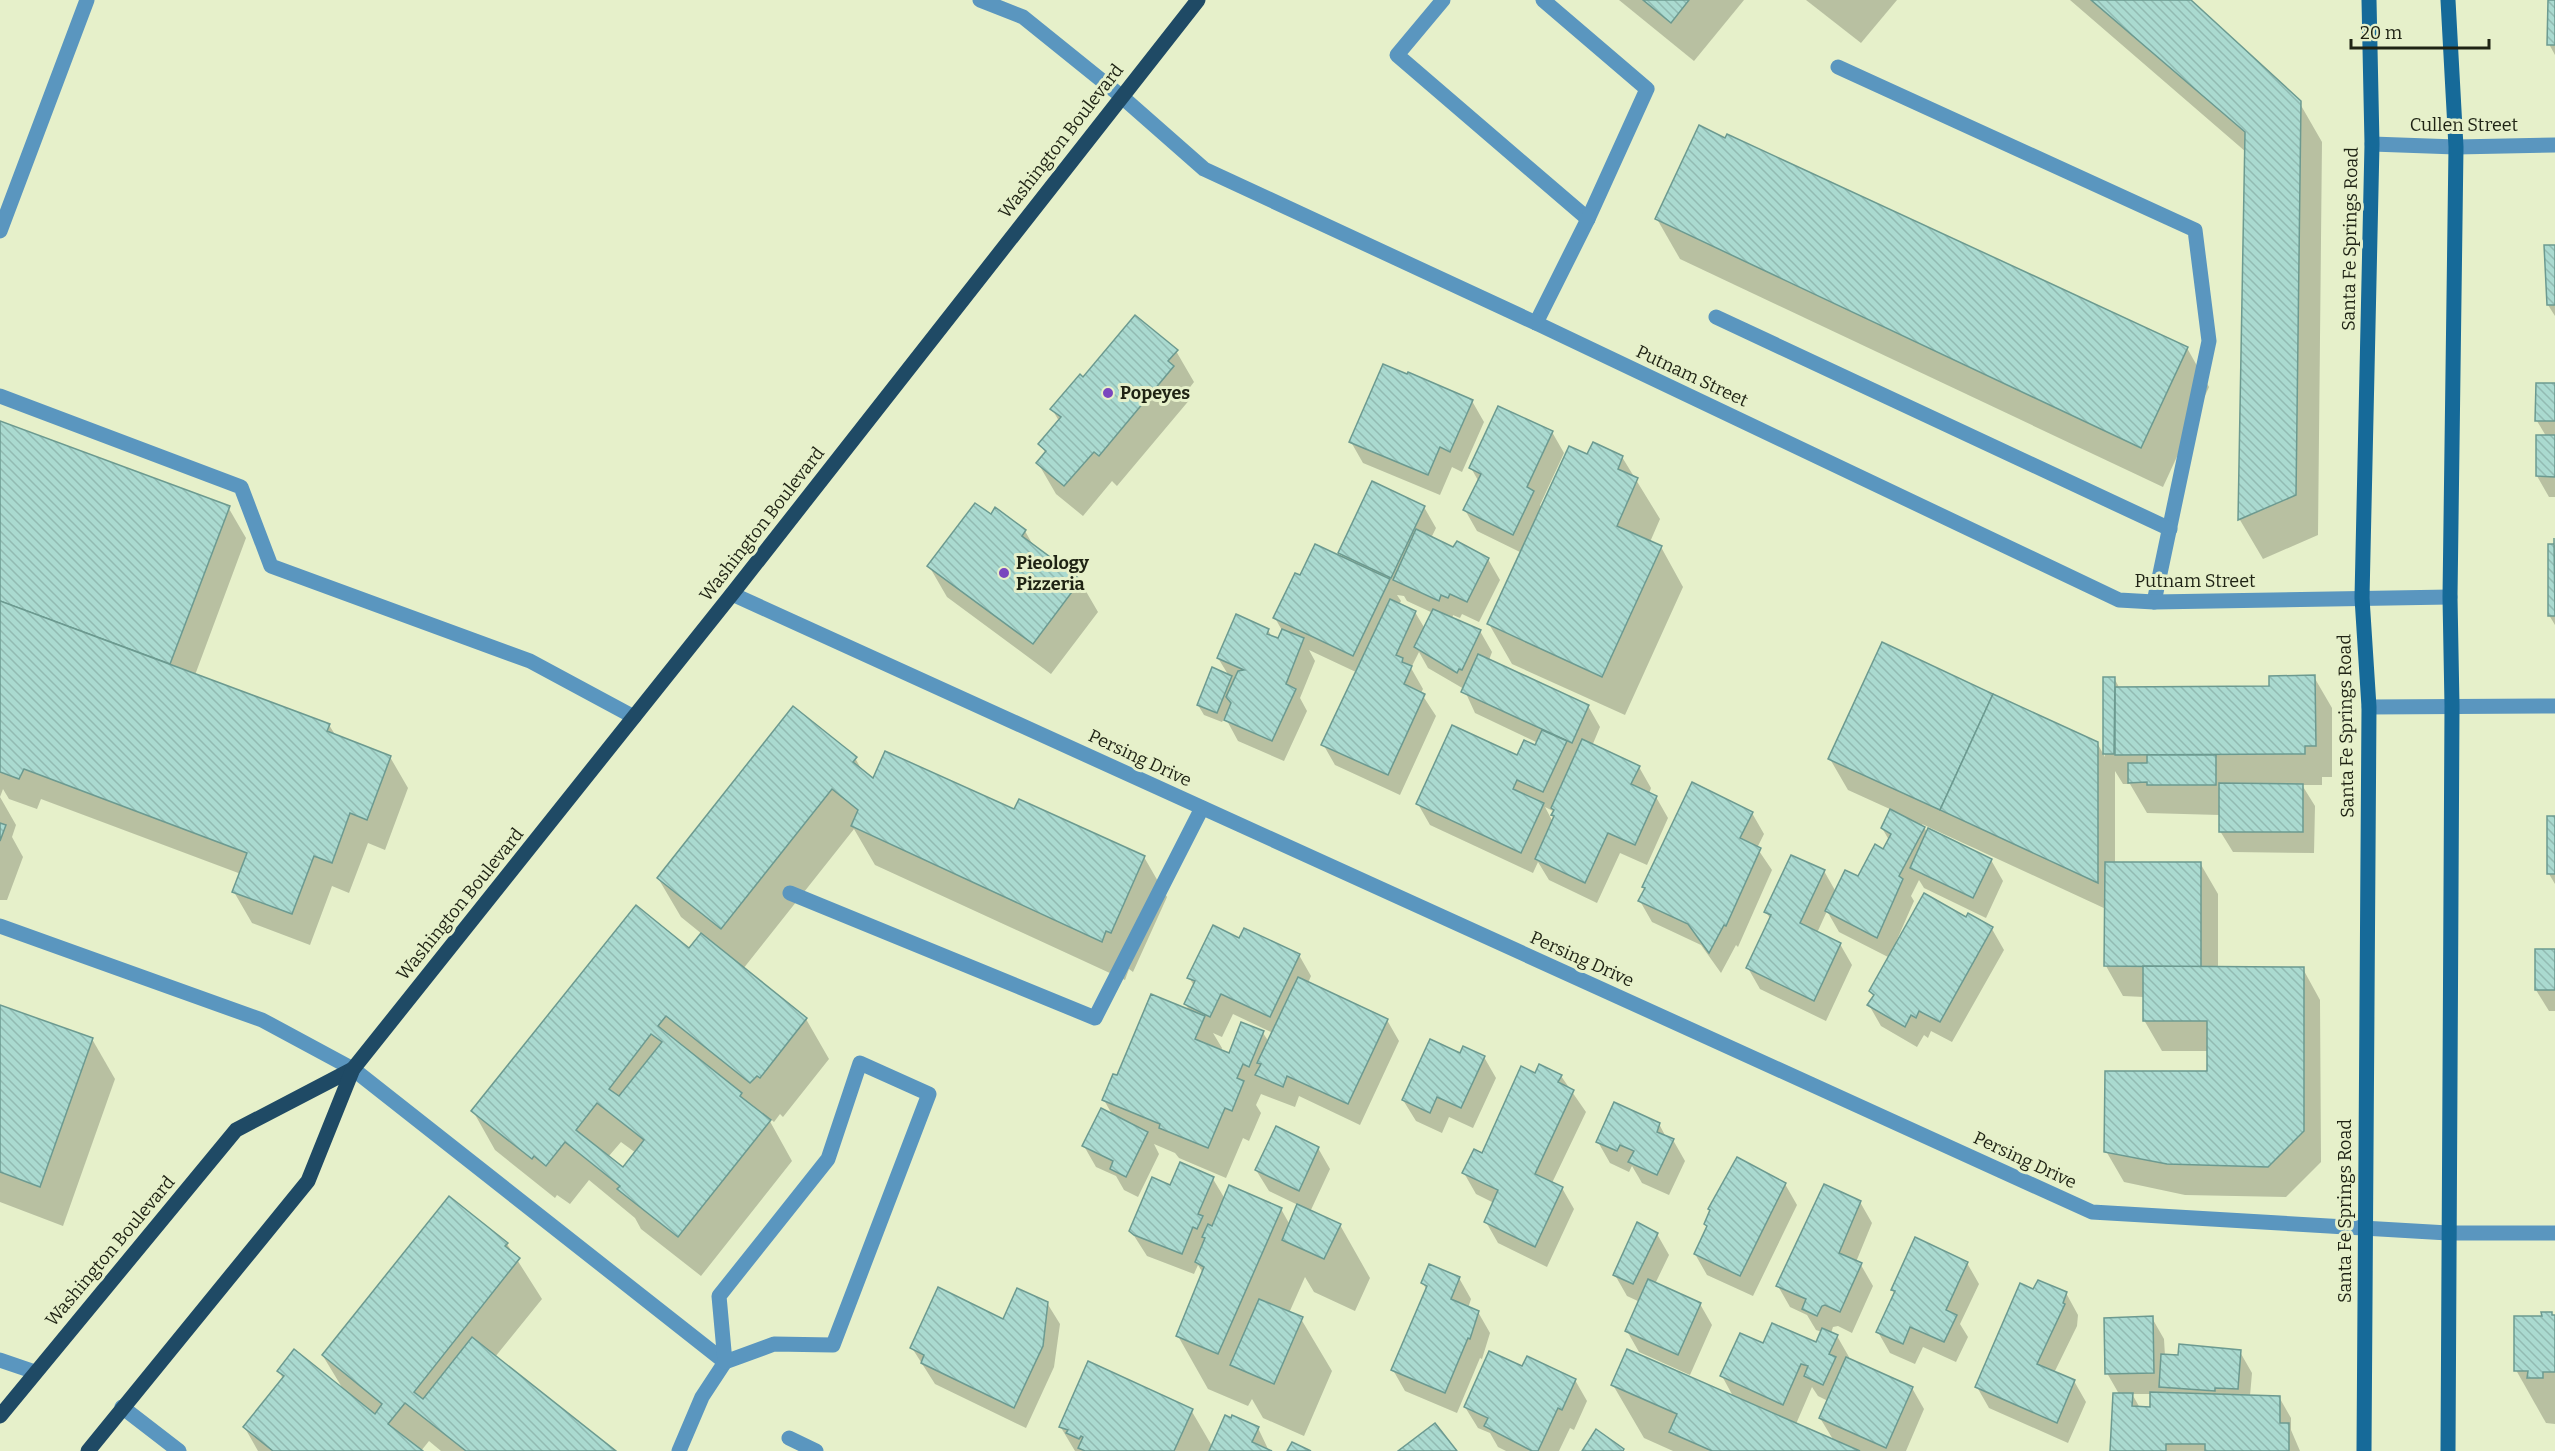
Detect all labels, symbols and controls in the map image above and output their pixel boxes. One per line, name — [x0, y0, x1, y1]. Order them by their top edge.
scale bar — [2351, 12, 2489, 50]
text: 20 m — [2360, 22, 2402, 44]
street label: Washington Boulevard — [994, 59, 1128, 222]
street label: Cullen Street — [2410, 114, 2519, 136]
street label: Santa Fe Springs Road — [2337, 147, 2363, 331]
street label: Putnam Street — [1633, 340, 1752, 412]
place label: Popeyes — [1120, 382, 1190, 404]
marker: Popeyes — [1101, 386, 1115, 400]
street label: Washington Boulevard — [695, 442, 829, 605]
place label: Pieology Pizzeria — [1016, 552, 1090, 595]
marker: Pieology Pizzeria — [997, 566, 1011, 580]
street label: Putnam Street — [2135, 570, 2256, 592]
street label: Santa Fe Springs Road — [2333, 634, 2359, 818]
street label: Persing Drive — [1085, 724, 1195, 792]
street label: Washington Boulevard — [392, 823, 528, 985]
street label: Persing Drive — [1527, 926, 1637, 992]
street label: Santa Fe Springs Road — [2334, 1119, 2356, 1303]
street label: Persing Drive — [1970, 1126, 2080, 1194]
street label: Washington Boulevard — [41, 1171, 180, 1331]

